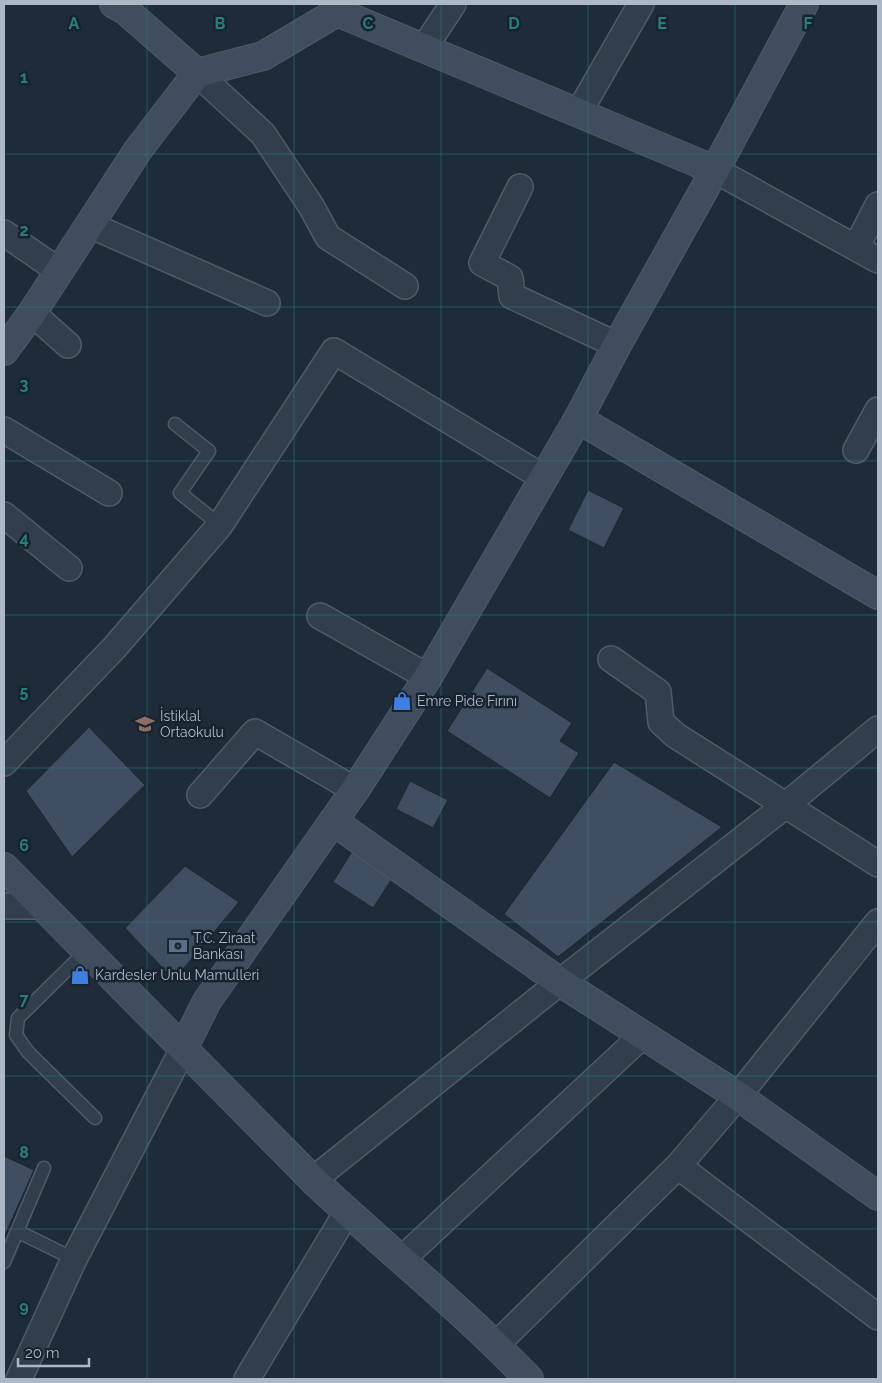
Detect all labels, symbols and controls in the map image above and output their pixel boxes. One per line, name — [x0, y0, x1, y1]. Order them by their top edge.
text: A — [69, 14, 80, 33]
text: B — [215, 14, 226, 33]
text: C — [363, 14, 374, 33]
text: D — [508, 14, 520, 33]
text: E — [657, 14, 667, 33]
text: F — [803, 14, 813, 33]
text: 1 — [20, 68, 28, 87]
text: 2 — [19, 221, 29, 240]
text: 3 — [20, 375, 29, 394]
text: 4 — [19, 529, 29, 548]
text: 5 — [20, 682, 29, 701]
shop icon: Emre Pide Fırını — [391, 690, 413, 712]
place label: Emre Pide Fırını — [417, 693, 517, 709]
place label: İstiklal Ortaokulu — [160, 706, 224, 740]
school or university icon: İstiklal Ortaokulu — [134, 713, 156, 735]
text: 6 — [19, 836, 29, 855]
place label: T.C. Ziraat Bankası — [193, 930, 256, 962]
bank icon: T.C. Ziraat Bankası — [167, 935, 189, 957]
shop icon: Kardesler Unlu Mamulleri — [69, 964, 91, 986]
place label: Kardesler Unlu Mamulleri — [95, 967, 259, 983]
text: 7 — [20, 990, 29, 1009]
text: 8 — [19, 1143, 29, 1162]
text: 9 — [19, 1297, 29, 1316]
scale bar — [18, 1336, 89, 1368]
text: 20 m — [25, 1344, 60, 1362]

